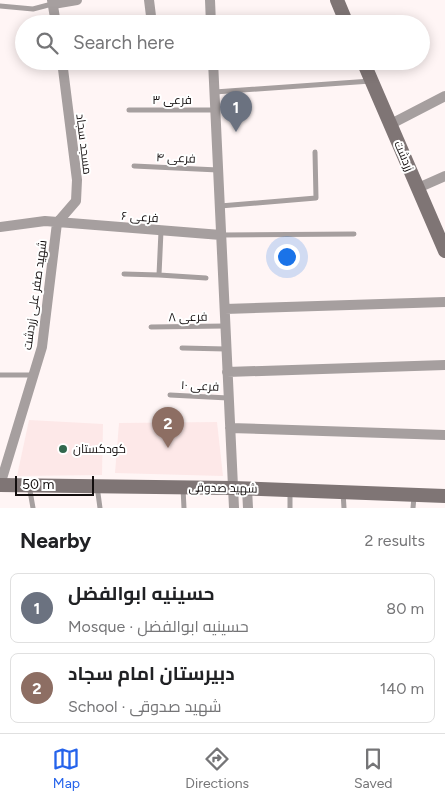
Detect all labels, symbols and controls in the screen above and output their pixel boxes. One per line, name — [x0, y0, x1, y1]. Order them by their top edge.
search box — [15, 15, 430, 70]
icon: search — [33, 29, 61, 57]
text: Search here — [73, 31, 175, 54]
pin: 1 — [220, 91, 252, 132]
street label: فرعی ۳ — [152, 93, 192, 107]
street label: مسجد سجاد — [73, 113, 95, 175]
street label: زردشت — [391, 139, 417, 173]
street label: فرعی ۴ — [156, 150, 196, 166]
street label: فرعی ۶ — [121, 209, 159, 225]
street label: شهید صفر علی زردشت — [20, 239, 50, 351]
your location — [274, 244, 300, 270]
street label: فرعی ۸ — [168, 310, 208, 324]
street label: فرعی ۱۰ — [181, 378, 219, 394]
pin: 2 — [152, 407, 184, 448]
place label: کودکستان — [73, 442, 126, 456]
marker: کودکستان — [57, 443, 69, 455]
scale bar — [15, 473, 94, 496]
text: 50 m — [22, 476, 54, 493]
street label: شهید صدوقی — [188, 480, 258, 496]
text: Nearby — [20, 528, 91, 553]
text: 2 results — [365, 531, 425, 550]
text: حسینیه ابوالفضل — [68, 582, 215, 605]
text: 1 — [34, 599, 40, 618]
text: 80 m — [386, 599, 424, 618]
text: Mosque · حسینیه ابوالفضل — [68, 617, 249, 636]
text: دبیرستان امام سجاد — [68, 662, 235, 685]
text: 2 — [32, 679, 42, 698]
text: 140 m — [380, 679, 424, 698]
text: School · شهید صدوقی — [68, 697, 222, 716]
tab: Map — [52, 745, 80, 792]
tab: Directions — [185, 745, 249, 792]
tab: Saved — [354, 745, 393, 792]

